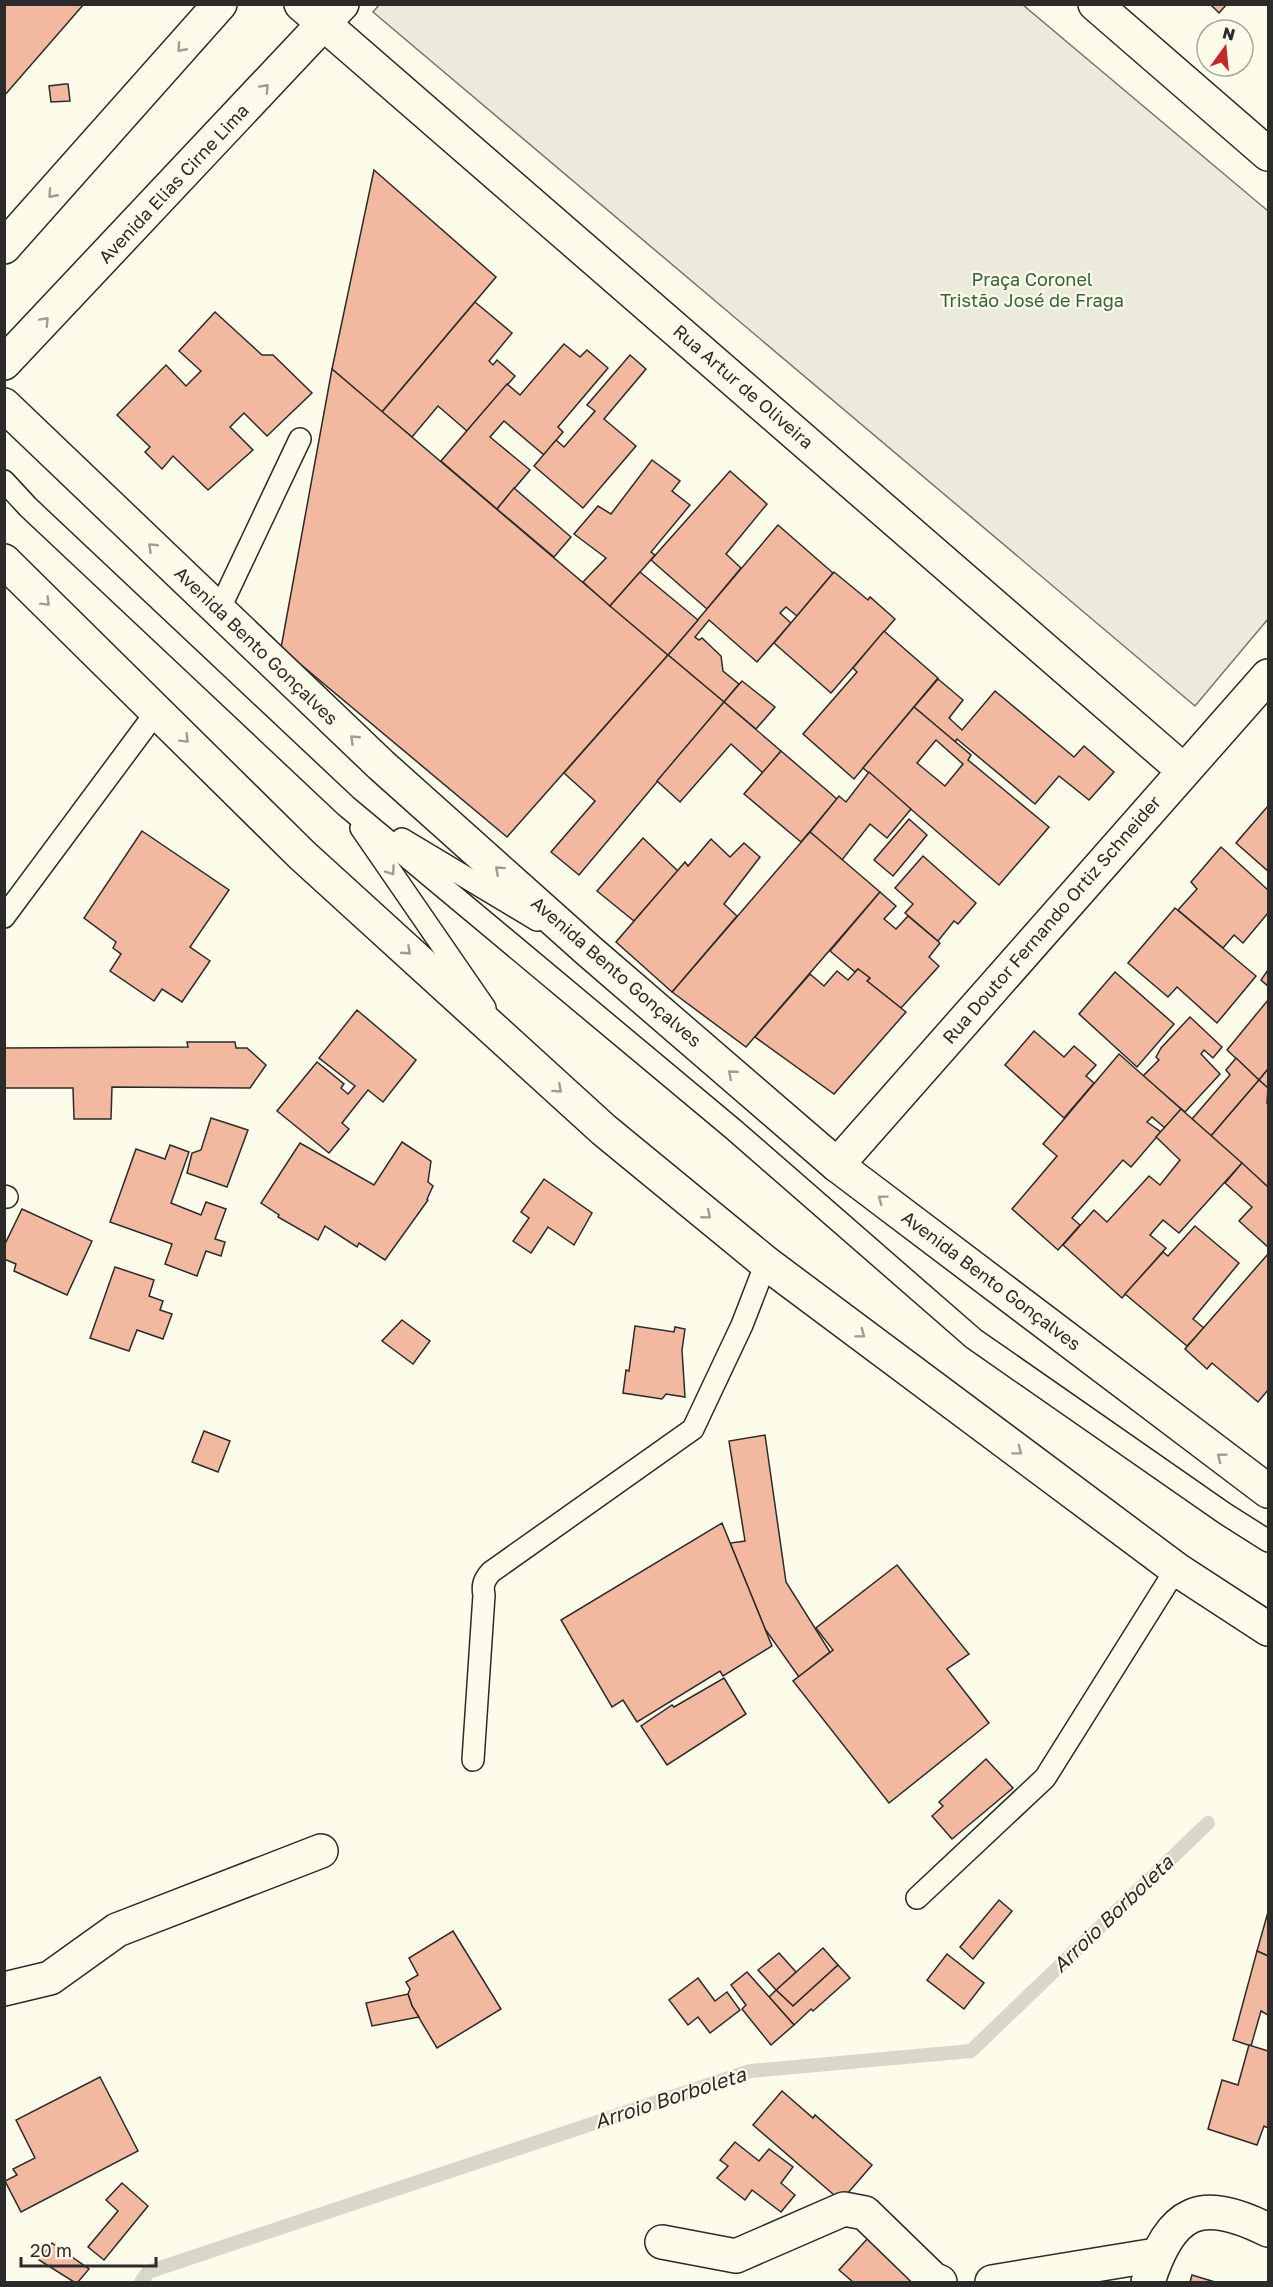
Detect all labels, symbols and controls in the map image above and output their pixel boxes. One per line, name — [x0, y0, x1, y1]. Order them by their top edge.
north arrow — [1195, 18, 1255, 78]
text: N — [1220, 22, 1237, 45]
one-way arrow — [177, 41, 188, 52]
one-way arrow — [258, 84, 269, 95]
street label: Avenida Elias Cirne Lima — [94, 99, 253, 268]
one-way arrow — [48, 187, 59, 198]
park label: Praça Coronel Tristão José de Fraga — [940, 268, 1124, 311]
one-way arrow — [38, 317, 49, 327]
street label: Rua Artur de Oliveira — [669, 319, 818, 453]
one-way arrow — [148, 543, 159, 554]
street label: Avenida Bento Gonçalves — [171, 562, 343, 729]
one-way arrow — [40, 595, 50, 606]
one-way arrow — [179, 732, 189, 743]
one-way arrow — [351, 736, 362, 747]
street label: Rua Doutor Fernando Ortiz Schneider — [937, 791, 1165, 1048]
one-way arrow — [384, 865, 395, 876]
one-way arrow — [495, 866, 506, 877]
street label: Avenida Bento Gonçalves — [527, 891, 706, 1051]
one-way arrow — [400, 944, 411, 955]
one-way arrow — [728, 1070, 739, 1081]
one-way arrow — [551, 1082, 562, 1093]
one-way arrow — [878, 1195, 889, 1206]
street label: Avenida Bento Gonçalves — [898, 1206, 1085, 1355]
one-way arrow — [700, 1207, 711, 1218]
one-way arrow — [855, 1327, 866, 1338]
one-way arrow — [1011, 1443, 1022, 1454]
one-way arrow — [1217, 1453, 1228, 1464]
water label: Arroio Borboleta — [1047, 1849, 1178, 1977]
water label: Arroio Borboleta — [591, 2061, 749, 2133]
scale bar — [21, 2230, 156, 2268]
text: 20 m — [30, 2239, 72, 2261]

